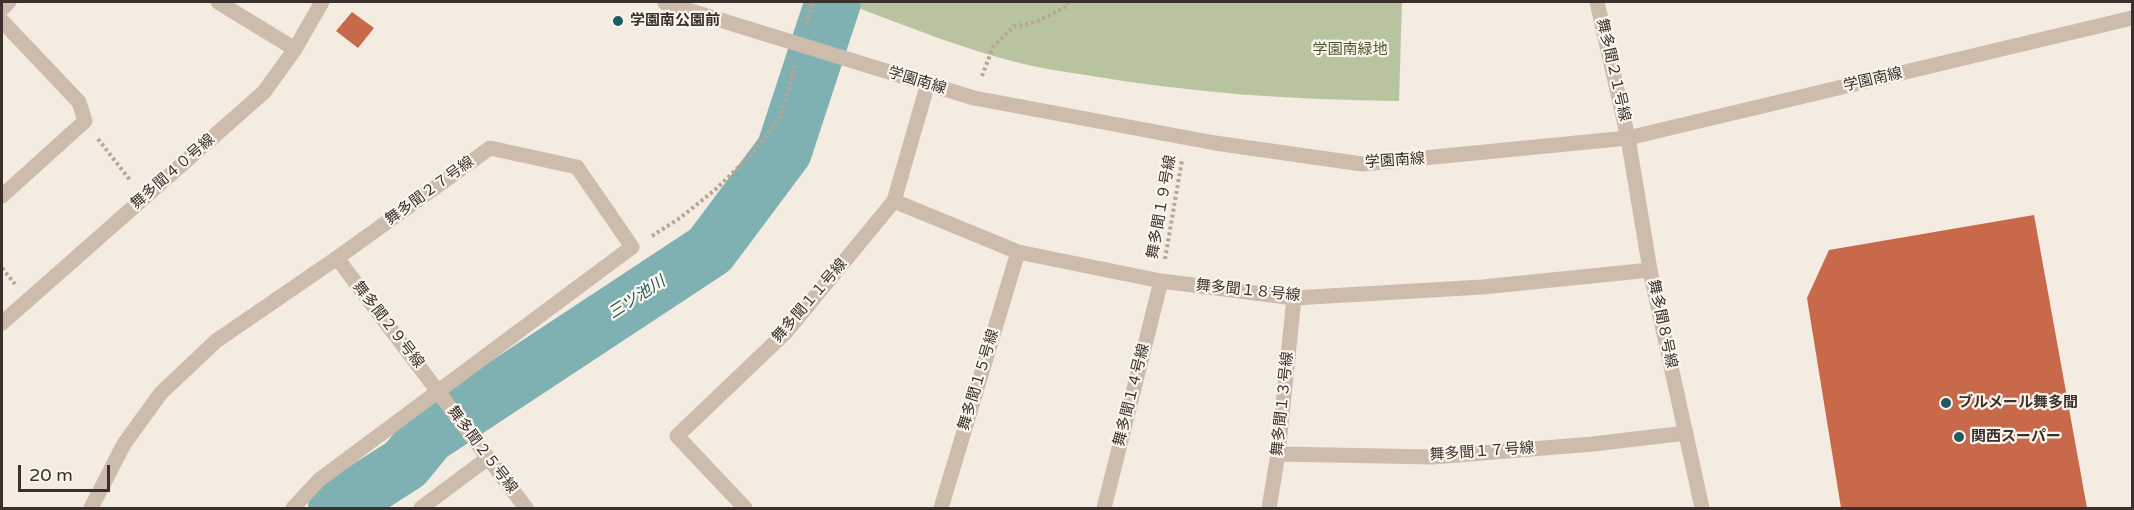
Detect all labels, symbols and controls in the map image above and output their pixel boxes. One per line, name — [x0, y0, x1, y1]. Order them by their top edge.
place label: 学園南公園前 — [630, 12, 720, 30]
marker: 学園南公園前 — [611, 14, 625, 28]
street label: 舞多聞２１号線 — [1592, 17, 1634, 123]
park label: 学園南緑地 — [1313, 41, 1387, 59]
street label: 学園南線 — [886, 64, 948, 98]
street label: 学園南線 — [1842, 64, 1904, 96]
street label: 舞多聞４０号線 — [127, 131, 219, 213]
street label: 学園南線 — [1364, 150, 1426, 172]
street label: 舞多聞２７号線 — [382, 153, 478, 229]
street label: 舞多聞１９号線 — [1144, 154, 1180, 260]
street label: 舞多聞１１号線 — [769, 255, 851, 347]
water label: 三ツ池川 — [605, 273, 669, 323]
street label: 舞多聞１８号線 — [1195, 277, 1301, 305]
street label: 舞多聞２９号線 — [349, 278, 427, 372]
street label: 舞多聞８号線 — [1644, 278, 1680, 370]
street label: 舞多聞１５号線 — [955, 327, 1003, 433]
street label: 舞多聞１４号線 — [1111, 342, 1153, 448]
street label: 舞多聞１３号線 — [1269, 351, 1297, 457]
place label: ブルメール舞多聞 — [1958, 394, 2078, 412]
marker: ブルメール舞多聞 — [1939, 396, 1953, 410]
street label: 舞多聞２５号線 — [443, 403, 521, 497]
place label: 関西スーパー — [1971, 428, 2061, 446]
marker: 関西スーパー — [1952, 430, 1966, 444]
street label: 舞多聞１７号線 — [1429, 439, 1535, 465]
scale bar — [21, 453, 112, 491]
text: 20 m — [29, 464, 73, 486]

